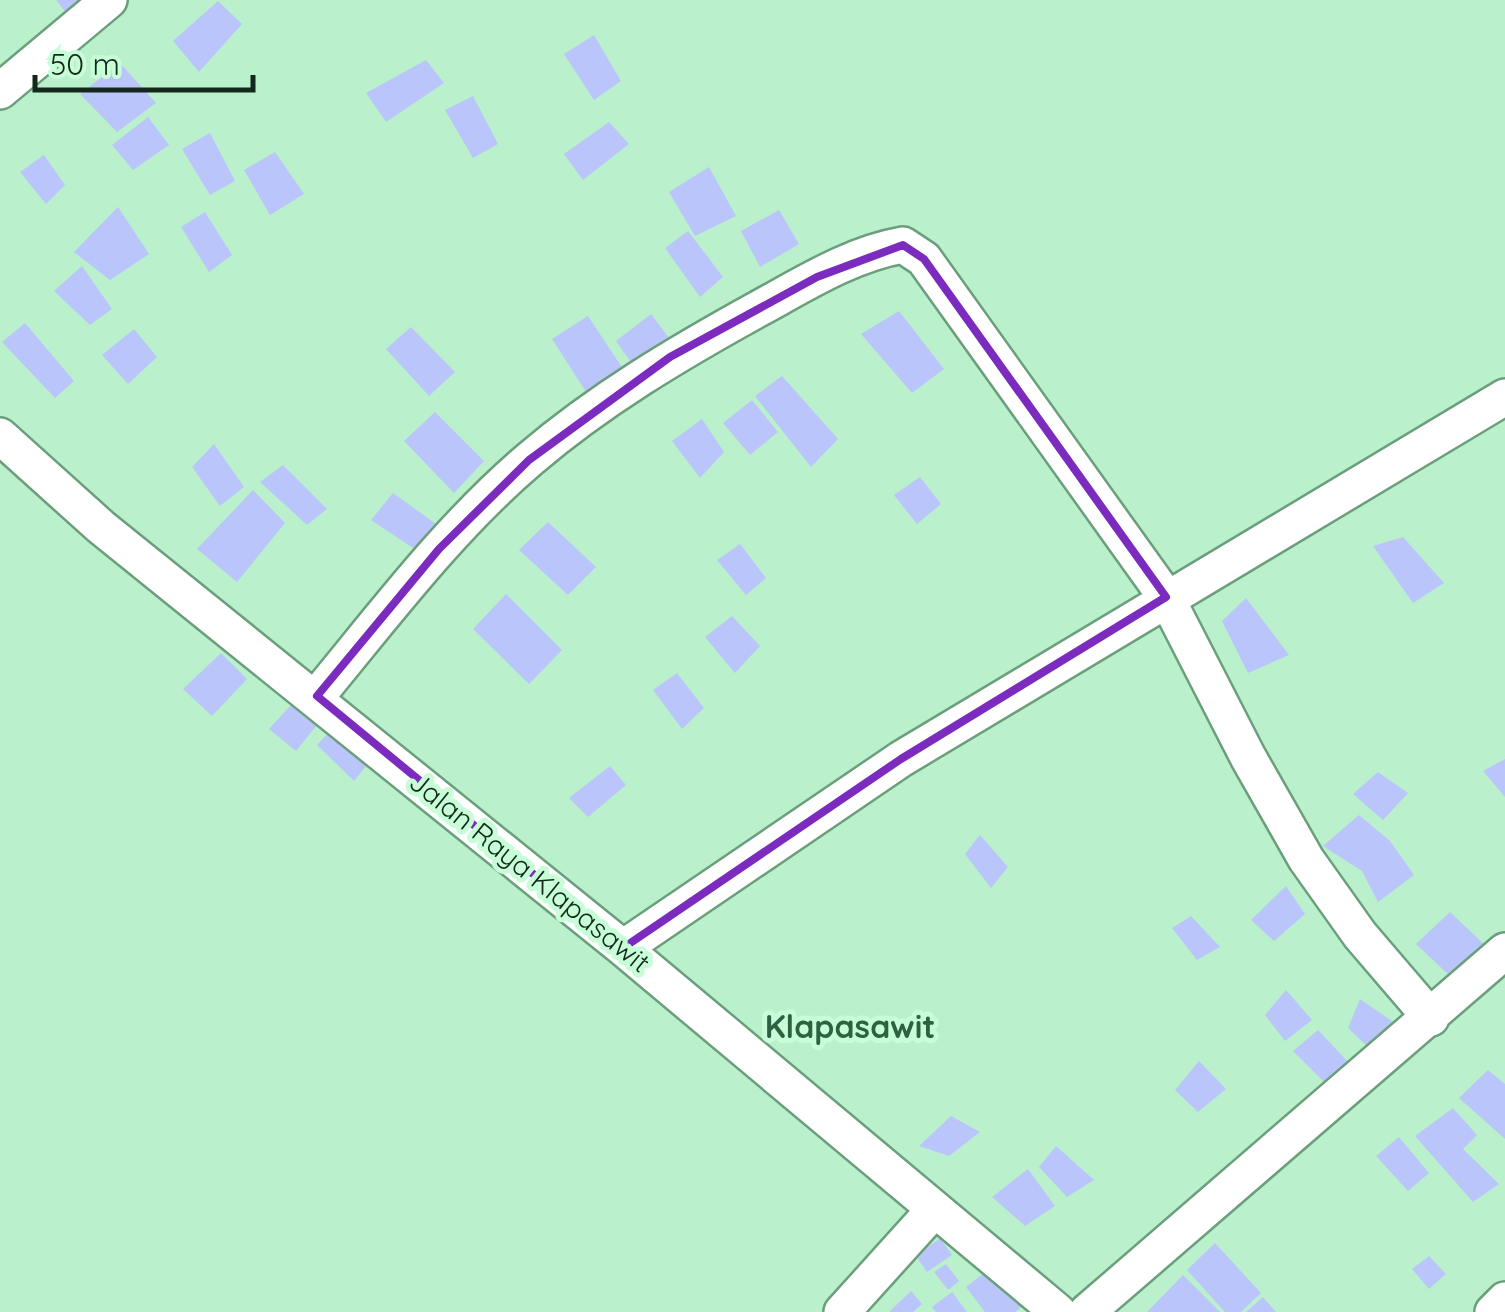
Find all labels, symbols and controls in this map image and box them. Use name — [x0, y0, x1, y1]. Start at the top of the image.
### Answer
scale bar — [35, 30, 252, 92]
text: 50 m — [50, 45, 120, 83]
street label: Jalan Raya Klapasawit — [403, 764, 658, 979]
district label: Klapasawit — [765, 1006, 935, 1046]

